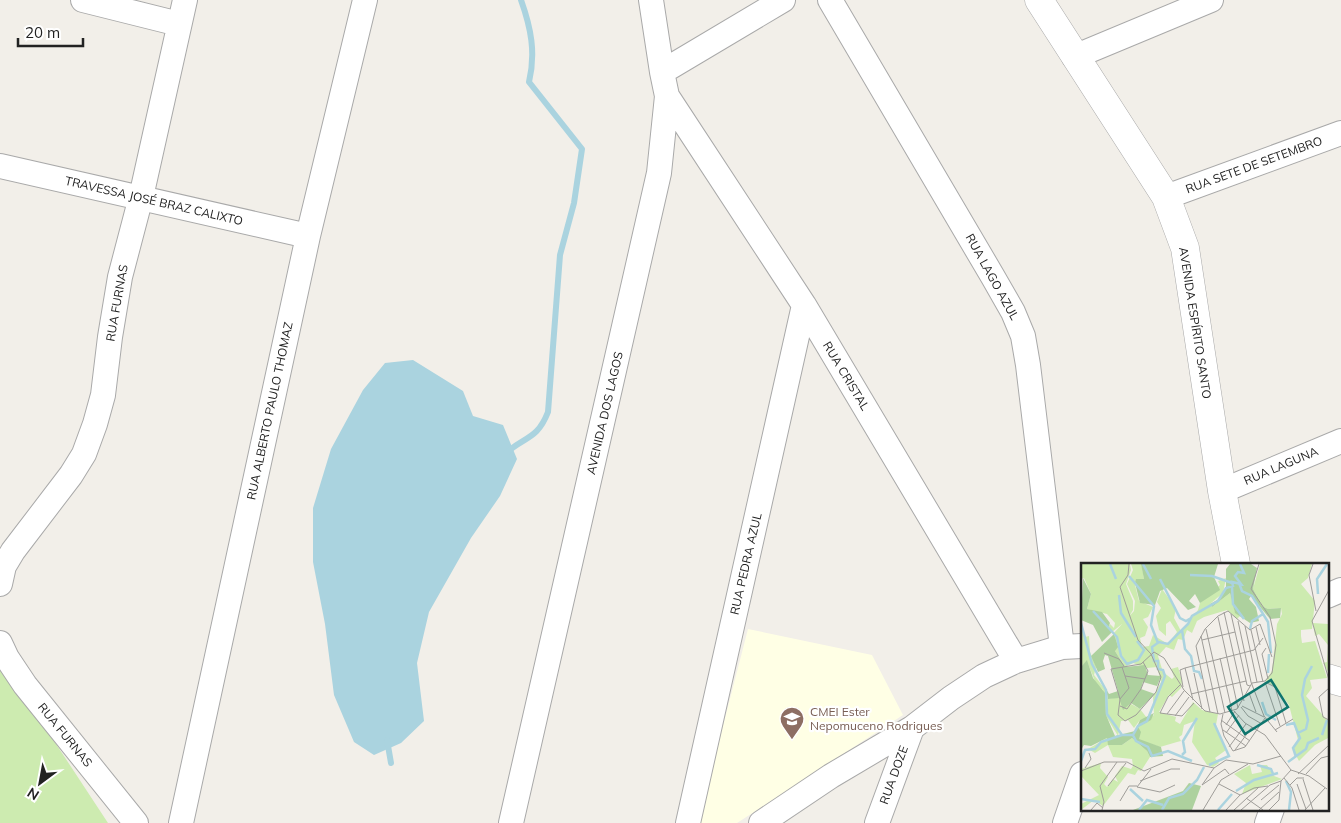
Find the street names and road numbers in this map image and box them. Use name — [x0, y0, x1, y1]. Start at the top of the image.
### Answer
street label: RUA SETE DE SETEMBRO — [1183, 133, 1324, 196]
street label: TRAVESSA JOSÉ BRAZ CALIXTO — [64, 173, 245, 228]
street label: RUA LAGO AZUL — [963, 231, 1023, 323]
street label: AVENIDA ESPÍRITO SANTO — [1176, 246, 1215, 400]
street label: RUA FURNAS — [102, 263, 131, 343]
street label: RUA ALBERTO PAULO THOMAZ — [243, 321, 296, 501]
street label: RUA CRISTAL — [820, 339, 873, 413]
street label: AVENIDA DOS LAGOS — [583, 350, 626, 476]
street label: RUA LAGUNA — [1241, 443, 1320, 488]
street label: RUA PEDRA AZUL — [727, 511, 765, 616]
street label: RUA FURNAS — [35, 700, 96, 770]
street label: RUA DOZE — [876, 744, 911, 806]

